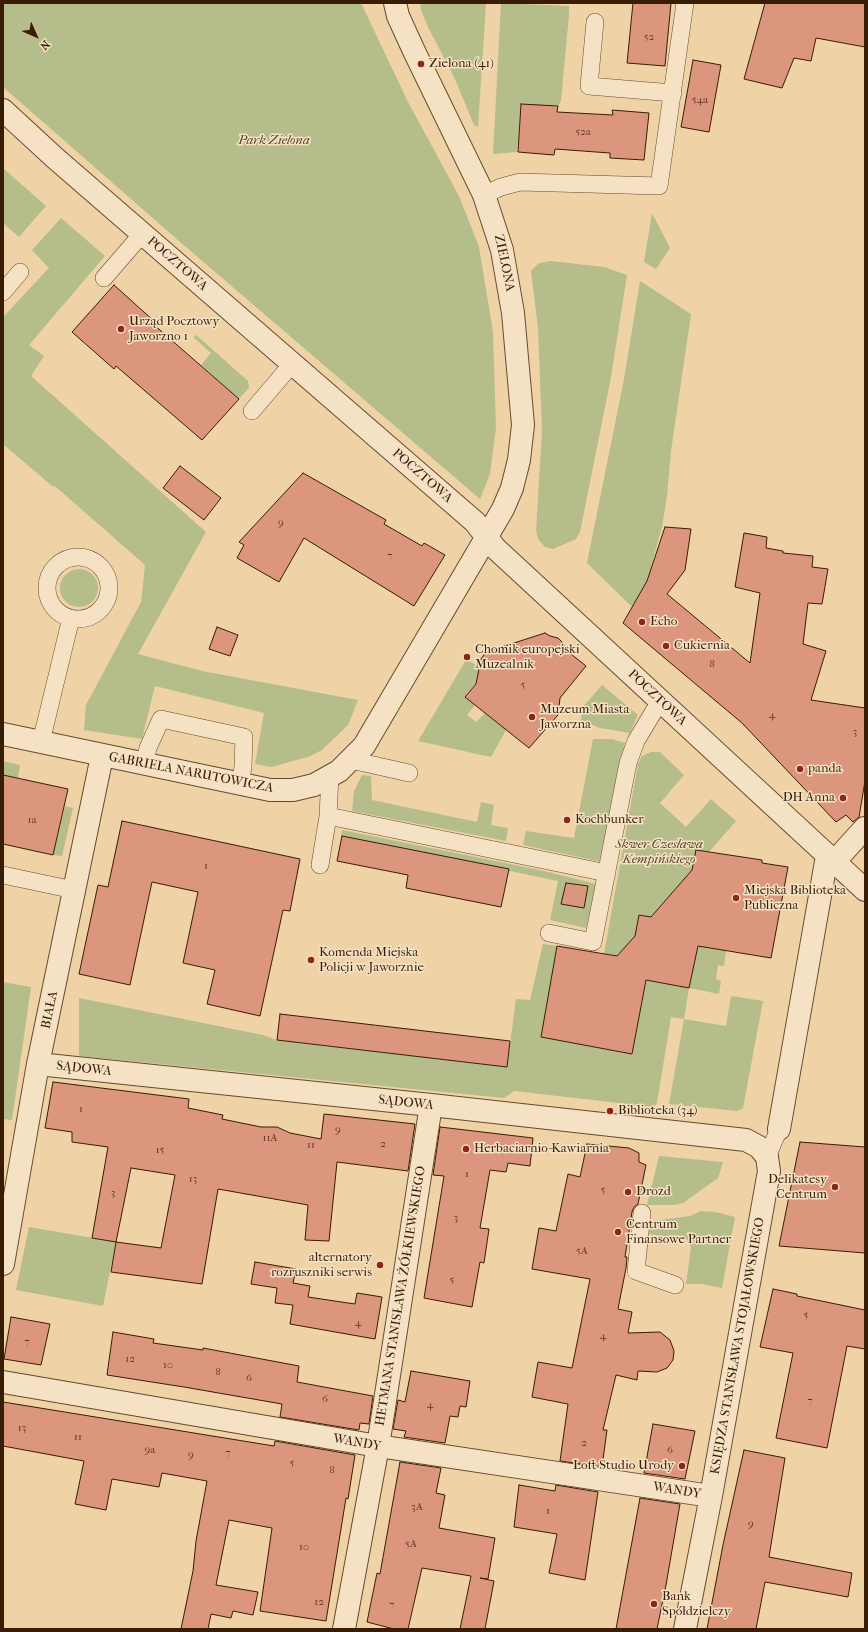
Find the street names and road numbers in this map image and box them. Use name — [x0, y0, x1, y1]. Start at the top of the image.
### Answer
street label: ZIELONA — [490, 233, 518, 293]
street label: POCZTOWA — [144, 234, 210, 294]
street label: POCZTOWA — [389, 446, 455, 506]
street label: POCZTOWA — [624, 667, 690, 729]
street label: GABRIELA NARUTOWICZA — [107, 749, 275, 797]
street label: BIAŁA — [38, 990, 62, 1030]
street label: SĄDOWA — [56, 1058, 112, 1080]
street label: SĄDOWA — [378, 1092, 434, 1114]
street label: HETMANA STANISŁAWA ŻÓŁKIEWSKIEGO — [373, 1165, 429, 1427]
street label: KSIĘDZA STANISŁAWA STOJAŁOWSKIEGO — [708, 1216, 768, 1476]
street label: WANDY — [332, 1431, 382, 1455]
street label: WANDY — [652, 1479, 702, 1503]

